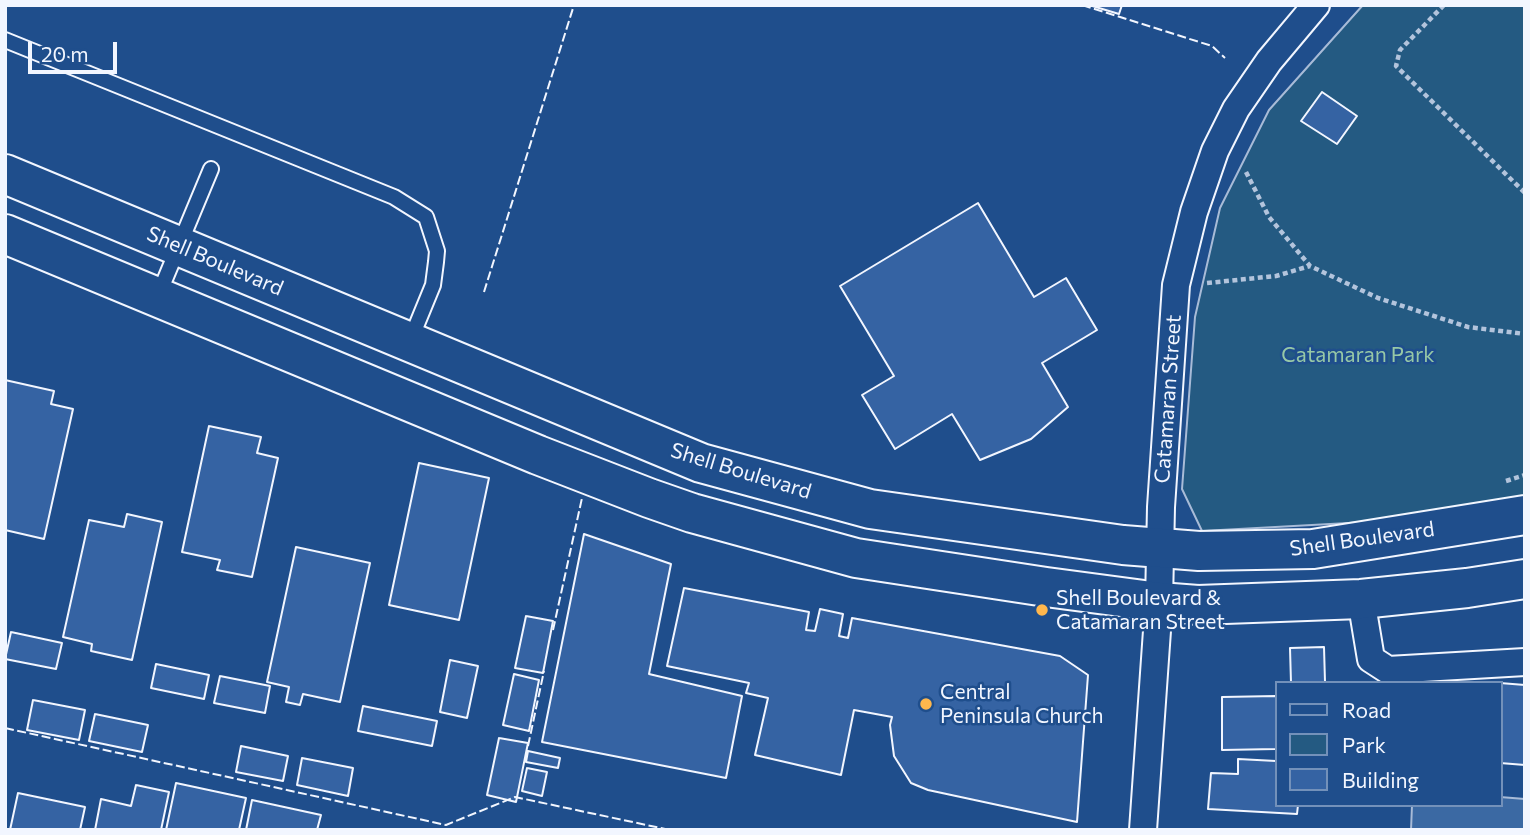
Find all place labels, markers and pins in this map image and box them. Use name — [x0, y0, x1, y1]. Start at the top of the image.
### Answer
place label: Shell Boulevard & Catamaran Street — [1056, 585, 1225, 635]
marker: Shell Boulevard & Catamaran Street — [1034, 602, 1050, 618]
place label: Central Peninsula Church — [940, 679, 1104, 729]
marker: Central Peninsula Church — [918, 696, 934, 712]

